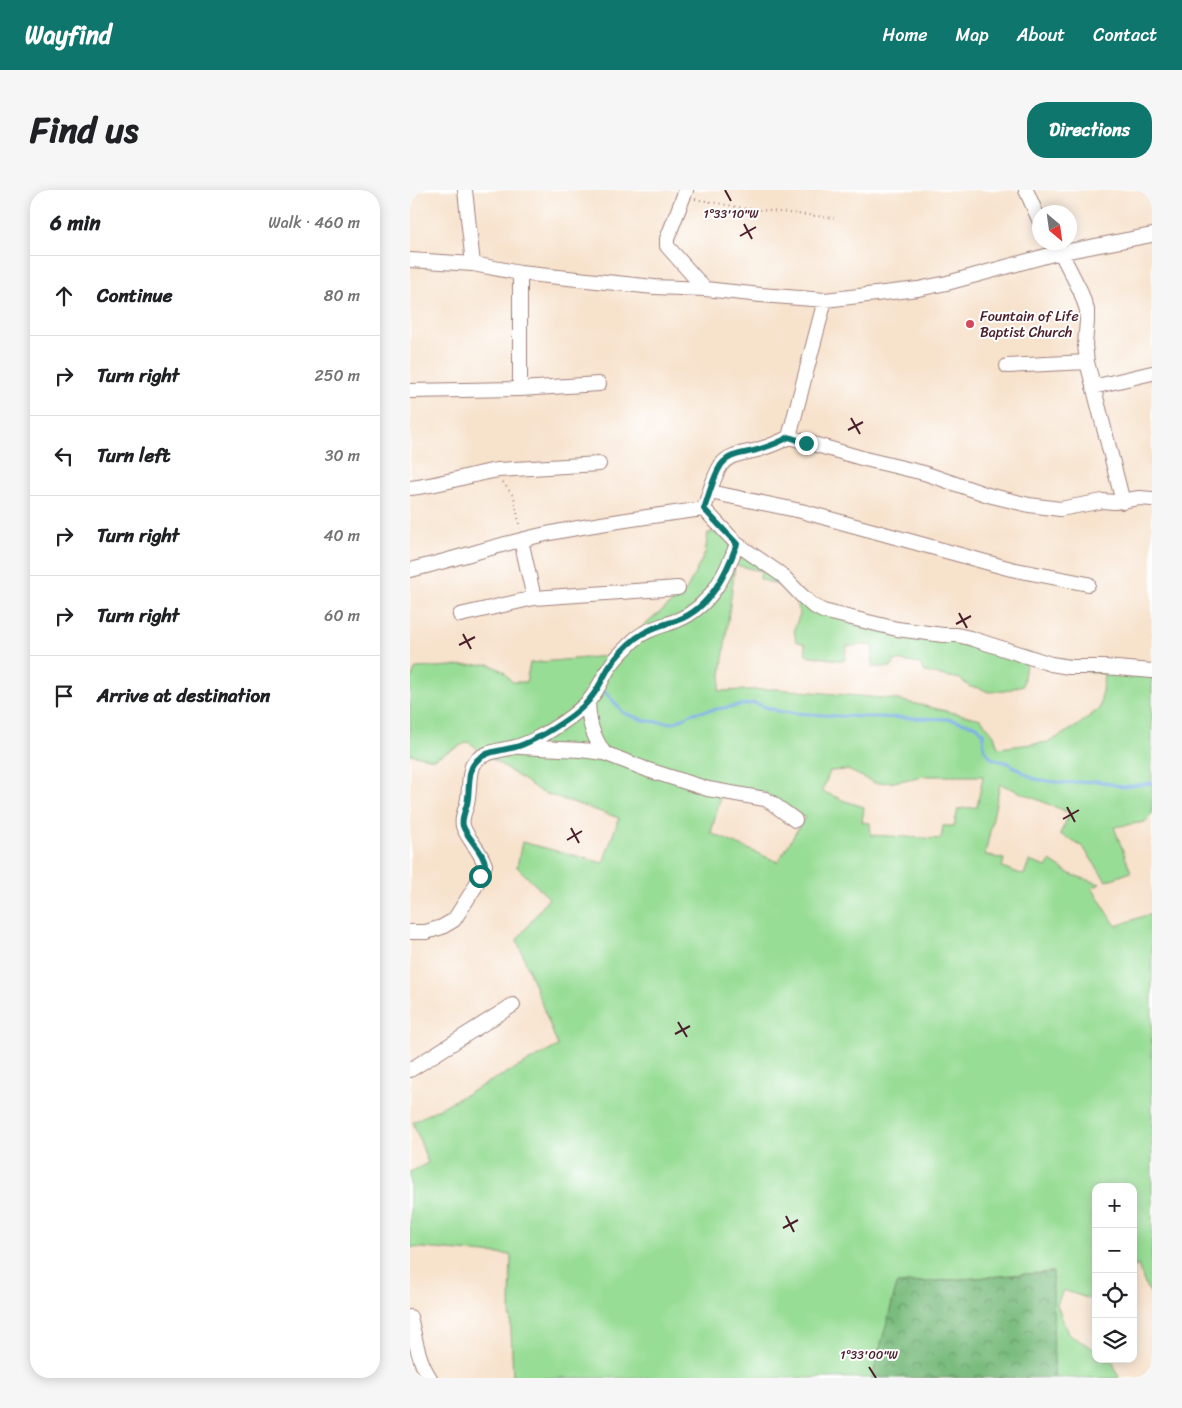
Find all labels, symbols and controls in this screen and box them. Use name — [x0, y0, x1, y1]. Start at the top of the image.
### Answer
text: Wayfind — [25, 14, 111, 56]
text: Home — [883, 19, 928, 51]
text: Map — [956, 19, 989, 51]
text: About — [1017, 19, 1065, 51]
text: Contact — [1093, 19, 1157, 51]
text: Find us — [30, 99, 138, 161]
button: Directions — [1027, 102, 1152, 158]
text: 1°33'10"W — [704, 203, 759, 225]
text: 6 min — [50, 204, 101, 242]
north arrow — [1032, 205, 1077, 250]
text: Walk · 460 m — [268, 208, 360, 237]
text: Continue — [97, 279, 173, 312]
text: 80 m — [324, 281, 360, 310]
icon: ahead — [50, 282, 78, 310]
place label: Fountain of Life Baptist Church — [980, 304, 1079, 345]
marker: Fountain of Life Baptist Church — [964, 318, 976, 330]
text: Turn right — [97, 359, 179, 392]
text: 250 m — [314, 361, 360, 390]
icon: right — [50, 362, 78, 390]
route end — [795, 432, 818, 455]
text: Turn left — [97, 439, 170, 472]
text: 30 m — [325, 441, 360, 470]
icon: left — [50, 442, 78, 470]
text: Turn right — [97, 519, 179, 552]
text: 40 m — [323, 521, 360, 550]
icon: right — [50, 522, 78, 550]
text: Turn right — [97, 599, 179, 632]
text: 60 m — [324, 601, 360, 630]
icon: right — [50, 602, 78, 630]
text: Arrive at destination — [97, 679, 270, 712]
icon: arrive — [50, 682, 78, 710]
route start — [469, 865, 492, 888]
map controls — [1092, 1183, 1137, 1363]
button: + — [1092, 1183, 1137, 1228]
button: − — [1092, 1228, 1137, 1273]
button: locate — [1092, 1273, 1137, 1318]
button: layers — [1092, 1318, 1137, 1363]
text: 1°33'00"W — [840, 1344, 898, 1366]

